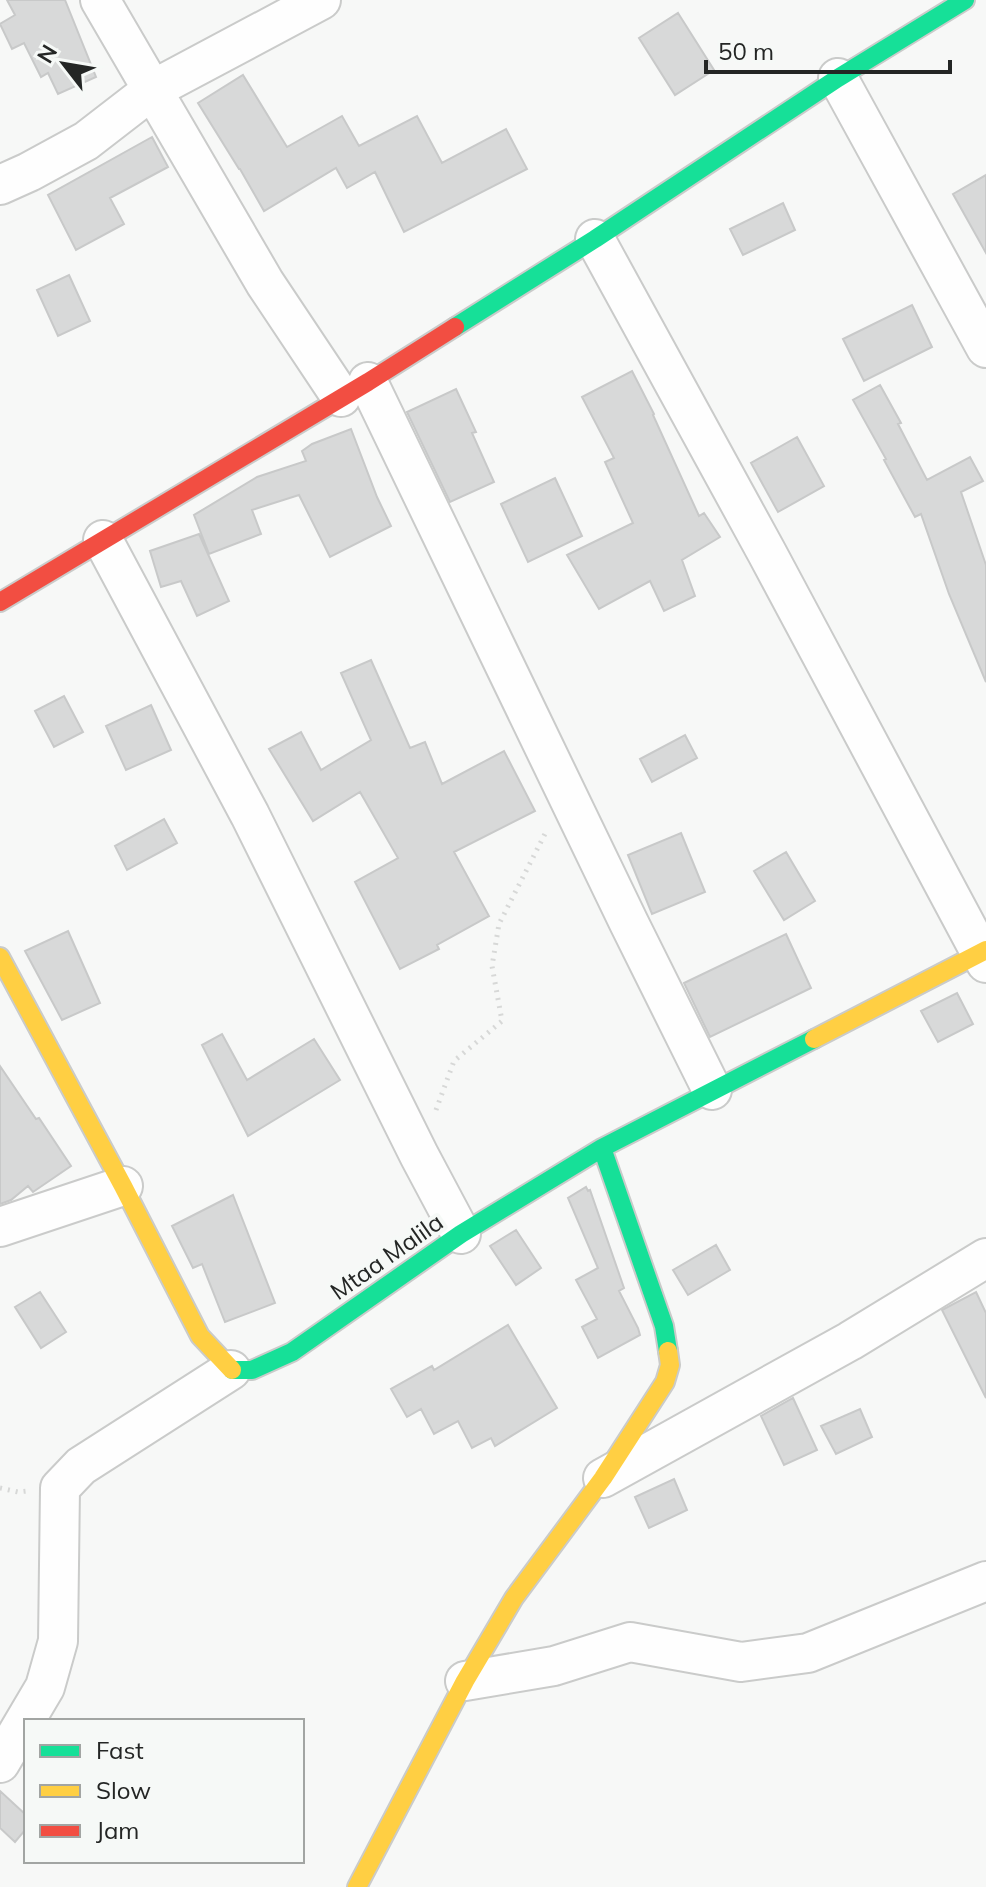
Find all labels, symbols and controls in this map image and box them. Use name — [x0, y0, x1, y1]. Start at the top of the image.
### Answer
north arrow — [24, 24, 104, 104]
scale bar — [706, 24, 950, 74]
text: 50 m — [718, 36, 774, 66]
text: N — [31, 39, 63, 68]
street label: Mtaa Malila — [324, 1206, 449, 1306]
legend — [24, 1719, 304, 1863]
text: Fast — [96, 1735, 144, 1765]
text: Slow — [96, 1775, 151, 1805]
text: Jam — [96, 1815, 139, 1845]

